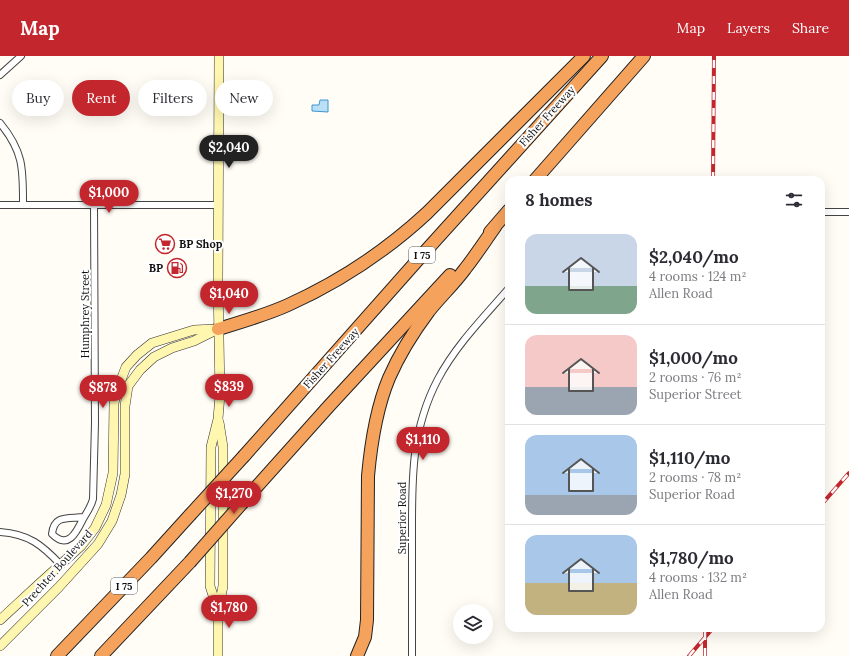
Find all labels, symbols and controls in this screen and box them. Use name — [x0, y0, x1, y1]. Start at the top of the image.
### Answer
text: Map — [20, 16, 60, 40]
text: Map — [677, 19, 705, 37]
text: Layers — [727, 19, 770, 37]
text: Share — [792, 19, 829, 37]
chip: Buy — [12, 80, 64, 116]
chip: Rent — [72, 80, 130, 116]
chip: Filters — [138, 80, 207, 116]
chip: New — [215, 80, 273, 116]
street label: Fisher Freeway — [516, 83, 578, 149]
pin: $2,040 — [196, 135, 262, 169]
text: $2,040 — [208, 139, 250, 156]
pin: $1,000 — [76, 180, 142, 214]
text: $1,000 — [89, 184, 129, 201]
text: 8 homes — [525, 189, 592, 211]
icon: filters — [783, 189, 805, 211]
supermarket icon: BP Shop — [154, 233, 176, 255]
place label: BP Shop — [179, 237, 223, 251]
text: $2,040/mo — [649, 246, 739, 268]
road number: I 75 — [409, 247, 435, 263]
icon: home — [557, 250, 605, 298]
fuel station icon: BP — [166, 257, 188, 279]
place label: BP — [149, 261, 163, 275]
text: 4 rooms · 124 m² — [649, 268, 746, 285]
street label: Humphrey Street — [78, 269, 92, 358]
pin: $1,040 — [196, 281, 262, 315]
text: $1,040 — [209, 285, 249, 302]
text: Allen Road — [649, 285, 713, 302]
street label: Fisher Freeway — [300, 325, 362, 391]
text: $1,000/mo — [649, 347, 738, 369]
icon: home — [557, 351, 605, 399]
text: 2 rooms · 76 m² — [649, 369, 741, 386]
pin: $839 — [205, 374, 253, 408]
pin: $878 — [79, 375, 127, 409]
text: $839 — [214, 378, 244, 395]
text: $878 — [89, 379, 117, 396]
text: Superior Street — [649, 386, 742, 403]
pin: $1,110 — [390, 427, 456, 461]
text: $1,110 — [406, 431, 441, 448]
text: $1,110/mo — [649, 447, 730, 469]
icon: home — [557, 451, 605, 499]
text: 2 rooms · 78 m² — [649, 469, 741, 486]
pin: $1,270 — [201, 481, 267, 515]
street label: Superior Road — [395, 481, 409, 554]
text: $1,270 — [215, 485, 253, 502]
text: Superior Road — [649, 486, 735, 503]
street label: Prechter Boulevard — [19, 526, 95, 609]
text: $1,780/mo — [649, 547, 734, 569]
icon: home — [557, 551, 605, 599]
text: 4 rooms · 132 m² — [649, 569, 747, 586]
road number: I 75 — [111, 578, 137, 594]
text: Allen Road — [649, 586, 713, 603]
pin: $1,780 — [196, 595, 262, 629]
text: $1,780 — [210, 599, 248, 616]
map controls — [453, 604, 493, 644]
button: layers — [453, 604, 493, 644]

